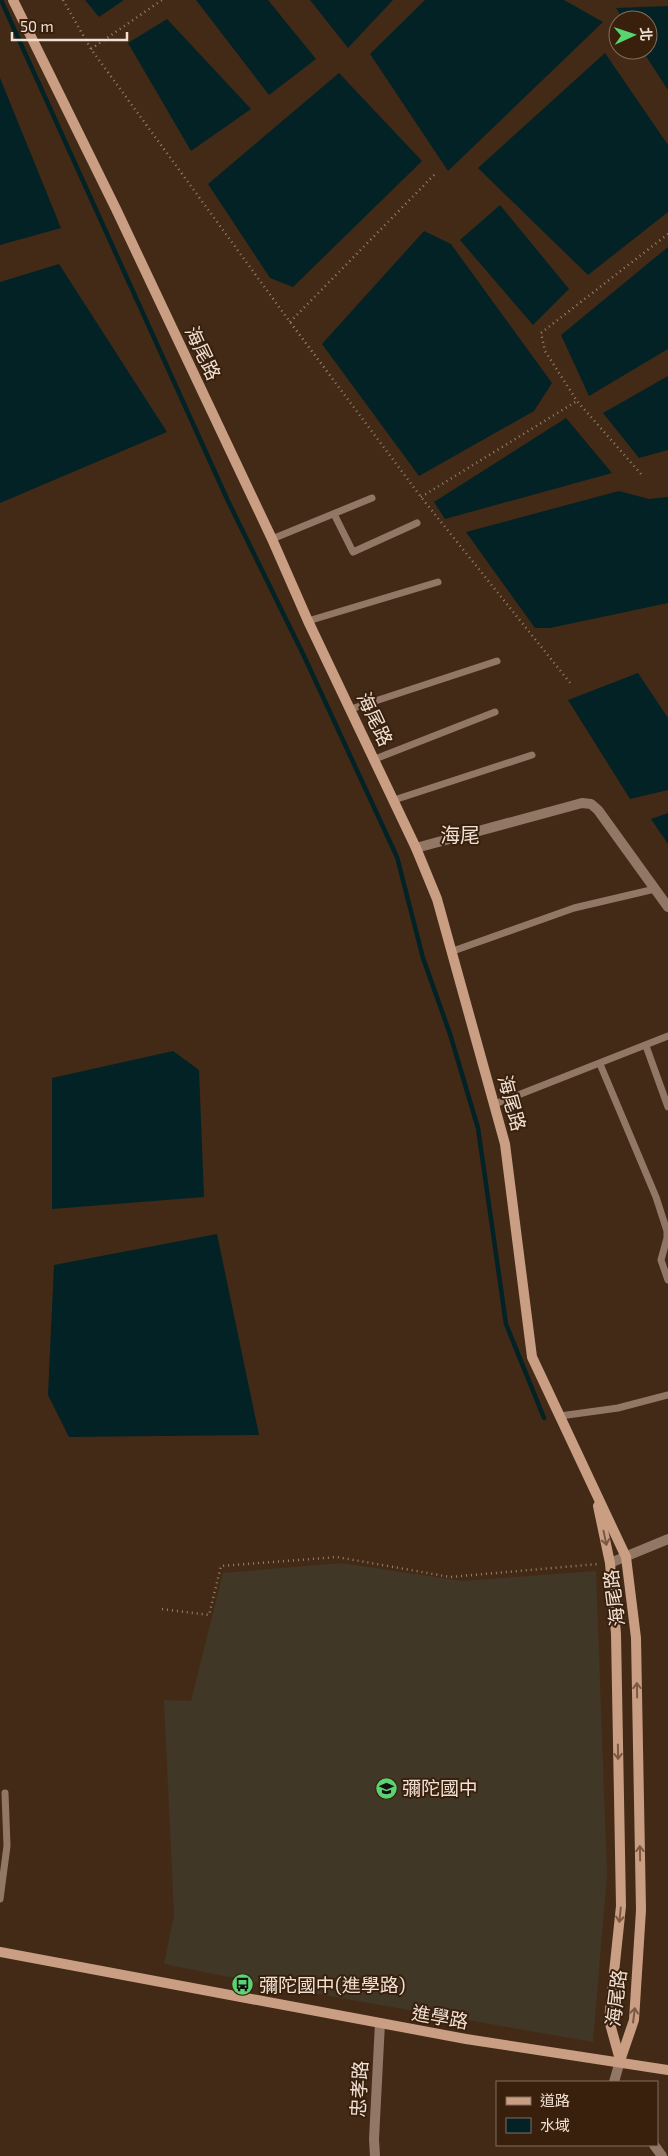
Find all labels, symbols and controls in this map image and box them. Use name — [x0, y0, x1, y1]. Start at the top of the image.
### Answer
scale bar — [12, 10, 128, 42]
north arrow — [608, 10, 658, 60]
text: 50 m — [20, 17, 54, 35]
text: 北 — [638, 27, 655, 42]
street label: 海尾路 — [181, 322, 226, 383]
street label: 海尾路 — [353, 688, 398, 749]
district label: 海尾 — [440, 822, 480, 846]
street label: 海尾路 — [494, 1072, 531, 1133]
one-way arrow — [600, 1530, 610, 1546]
street label: 海尾路 — [599, 1568, 628, 1628]
one-way arrow — [632, 1682, 642, 1698]
one-way arrow — [613, 1744, 623, 1760]
school or university icon: 彌陀國中 — [374, 1776, 398, 1800]
place label: 彌陀國中 — [402, 1776, 478, 1799]
one-way arrow — [635, 1845, 645, 1861]
one-way arrow — [615, 1906, 625, 1922]
street label: 海尾路 — [601, 1968, 630, 2028]
bus stop icon: 彌陀國中(進學路) — [231, 1973, 255, 1997]
place label: 彌陀國中(進學路) — [259, 1973, 406, 1996]
street label: 進學路 — [410, 2000, 470, 2033]
one-way arrow — [629, 2007, 639, 2023]
street label: 忠孝路 — [346, 2060, 371, 2118]
legend — [496, 2081, 658, 2146]
text: 道路 — [540, 2091, 570, 2109]
text: 水域 — [540, 2116, 570, 2134]

